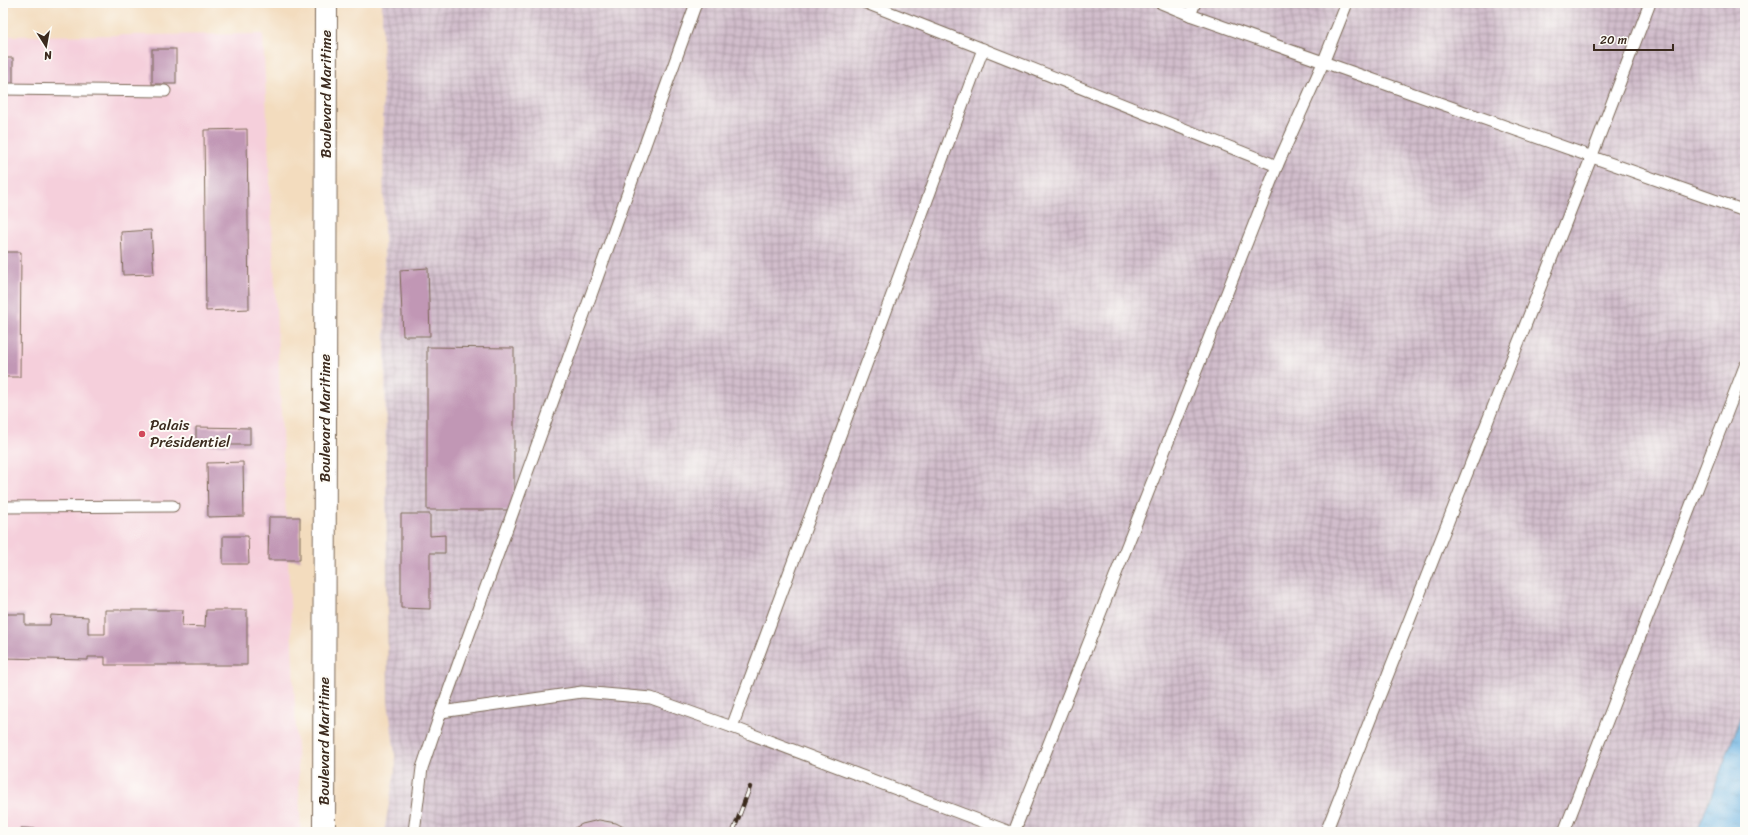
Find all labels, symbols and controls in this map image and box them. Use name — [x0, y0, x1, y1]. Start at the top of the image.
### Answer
north arrow — [26, 26, 66, 66]
scale bar — [1594, 26, 1673, 52]
street label: Boulevard Maritime — [313, 29, 339, 158]
text: 20 m — [1600, 29, 1627, 51]
text: N — [42, 45, 54, 65]
street label: Boulevard Maritime — [312, 353, 338, 482]
place label: Palais Présidentiel — [150, 412, 231, 455]
marker: Palais Présidentiel — [137, 429, 147, 439]
street label: Boulevard Maritime — [311, 676, 337, 805]

